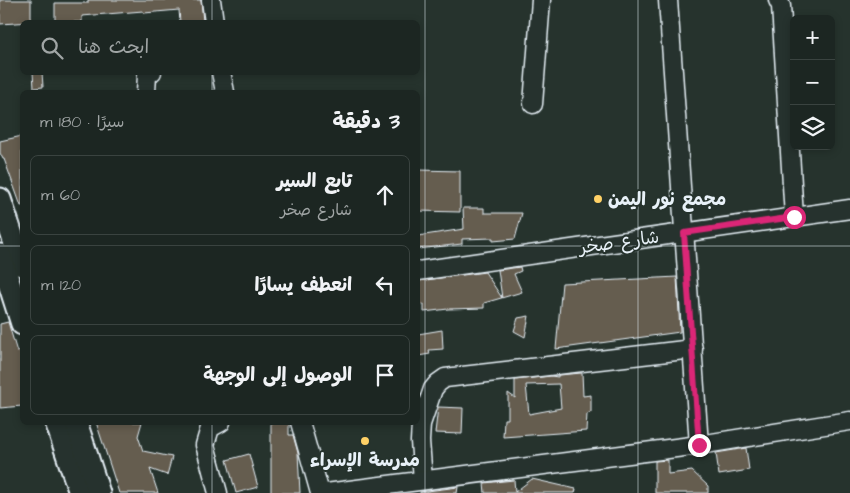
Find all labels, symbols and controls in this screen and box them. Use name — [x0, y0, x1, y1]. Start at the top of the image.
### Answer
map controls — [790, 15, 835, 150]
button: + — [790, 15, 835, 60]
search box — [20, 20, 420, 75]
icon: search — [38, 34, 66, 62]
text: ابحث هنا — [78, 34, 149, 61]
button: − — [790, 60, 835, 105]
button: layers — [790, 105, 835, 150]
text: 3 دقيقة — [332, 107, 400, 136]
text: سيرًا · 180 m — [40, 111, 124, 133]
text: تابع السير — [277, 168, 352, 195]
icon: ahead — [371, 181, 399, 209]
text: 60 m — [41, 184, 80, 206]
place label: مجمع نور اليمن — [608, 187, 726, 212]
marker: مجمع نور اليمن — [592, 193, 604, 205]
text: شارع صخر — [280, 199, 352, 221]
route start — [783, 206, 806, 229]
street label: شارع صخر — [575, 224, 661, 261]
icon: left — [371, 271, 399, 299]
text: انعطف يسارًا — [255, 272, 352, 299]
text: 120 m — [41, 274, 81, 296]
icon: arrive — [371, 361, 399, 389]
text: الوصول إلى الوجهة — [203, 362, 352, 389]
route end — [688, 434, 711, 457]
marker: مدرسة الإسراء — [359, 435, 371, 447]
place label: مدرسة الإسراء — [310, 448, 420, 473]

